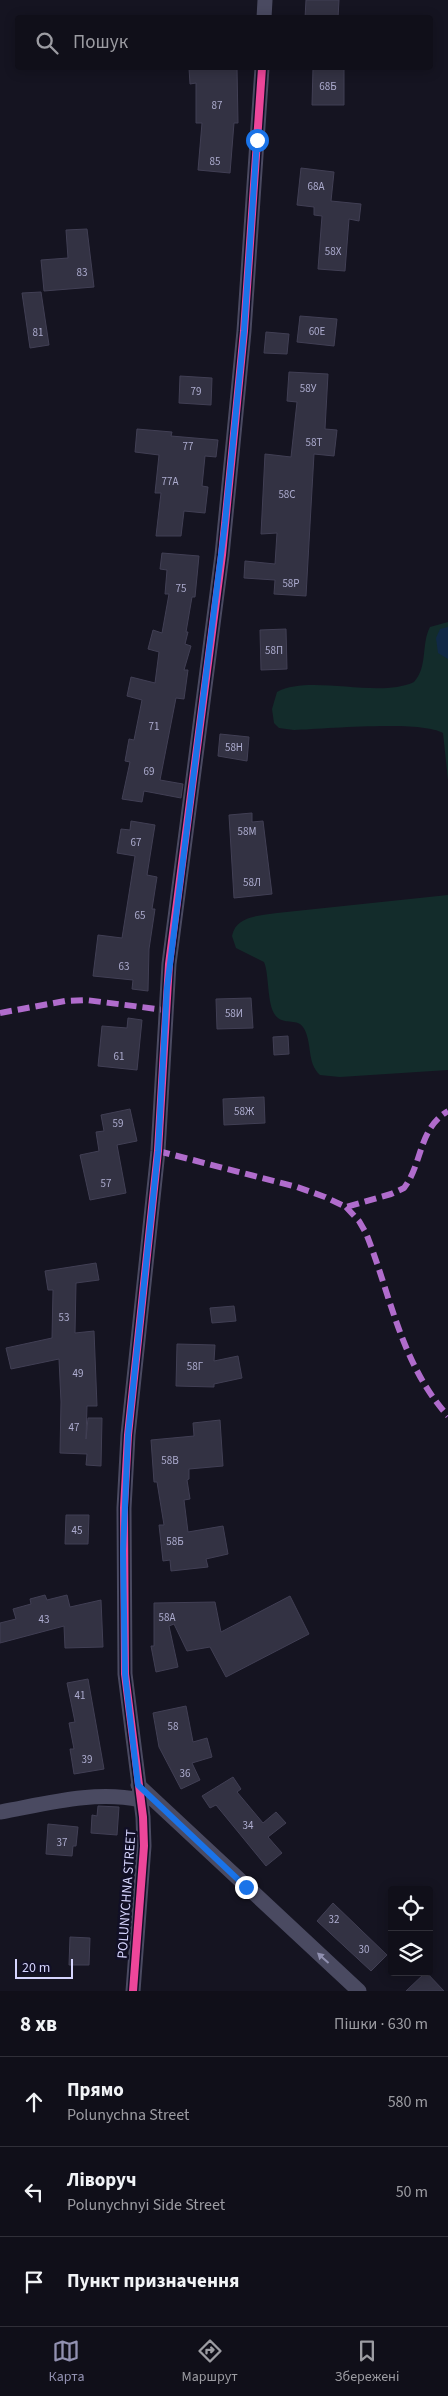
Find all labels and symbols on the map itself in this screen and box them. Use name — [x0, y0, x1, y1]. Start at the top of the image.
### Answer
house number: 68Б — [319, 79, 337, 94]
house number: 87 — [212, 98, 222, 113]
route start — [246, 129, 269, 152]
house number: 85 — [210, 154, 220, 169]
house number: 68А — [308, 179, 324, 194]
house number: 58Х — [325, 244, 342, 259]
house number: 83 — [77, 265, 87, 280]
house number: 60Е — [309, 324, 326, 339]
house number: 81 — [33, 325, 43, 340]
house number: 58У — [300, 381, 317, 396]
house number: 79 — [191, 384, 201, 399]
house number: 58Т — [306, 435, 323, 450]
house number: 77 — [183, 439, 193, 454]
house number: 77А — [162, 474, 178, 489]
house number: 58С — [278, 487, 296, 502]
house number: 58Р — [282, 576, 300, 591]
house number: 75 — [176, 581, 186, 596]
house number: 58П — [265, 643, 283, 658]
house number: 71 — [149, 719, 159, 734]
house number: 58Н — [225, 740, 243, 755]
house number: 69 — [144, 764, 154, 779]
house number: 58М — [238, 824, 256, 839]
house number: 67 — [131, 835, 141, 850]
house number: 58Л — [243, 875, 261, 890]
house number: 65 — [135, 908, 145, 923]
house number: 63 — [119, 959, 129, 974]
house number: 58И — [225, 1006, 243, 1021]
house number: 61 — [114, 1049, 124, 1064]
house number: 58Ж — [234, 1104, 255, 1119]
house number: 59 — [113, 1116, 123, 1131]
house number: 57 — [101, 1176, 111, 1191]
house number: 53 — [59, 1310, 69, 1325]
house number: 58Г — [187, 1359, 204, 1374]
house number: 49 — [73, 1366, 83, 1381]
house number: 47 — [69, 1420, 79, 1435]
house number: 58В — [161, 1453, 179, 1468]
house number: 45 — [72, 1523, 82, 1538]
house number: 58Б — [166, 1534, 184, 1549]
house number: 58А — [159, 1610, 175, 1625]
house number: 43 — [39, 1612, 49, 1627]
house number: 41 — [75, 1688, 85, 1703]
house number: 58 — [168, 1719, 179, 1734]
house number: 39 — [82, 1752, 92, 1767]
house number: 36 — [180, 1766, 191, 1781]
house number: 34 — [243, 1818, 254, 1833]
street label: POLUNYCHNA STREET — [112, 1828, 142, 1959]
house number: 37 — [57, 1835, 67, 1850]
route end — [235, 1876, 258, 1899]
house number: 32 — [329, 1912, 339, 1927]
house number: 30 — [359, 1942, 369, 1957]
one-way arrow — [317, 1952, 329, 1964]
scale bar — [15, 1956, 72, 1979]

